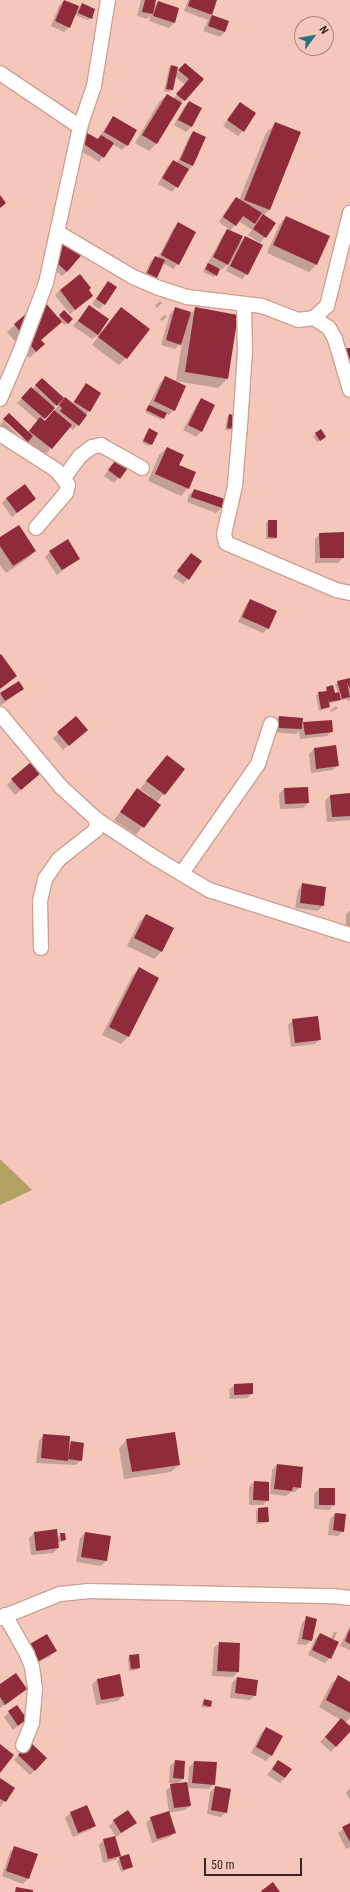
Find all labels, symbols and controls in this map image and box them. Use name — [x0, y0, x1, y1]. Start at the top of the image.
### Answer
north arrow — [294, 16, 334, 56]
text: N — [316, 24, 331, 36]
scale bar — [206, 1850, 304, 1876]
text: 50 m — [211, 1858, 235, 1872]

